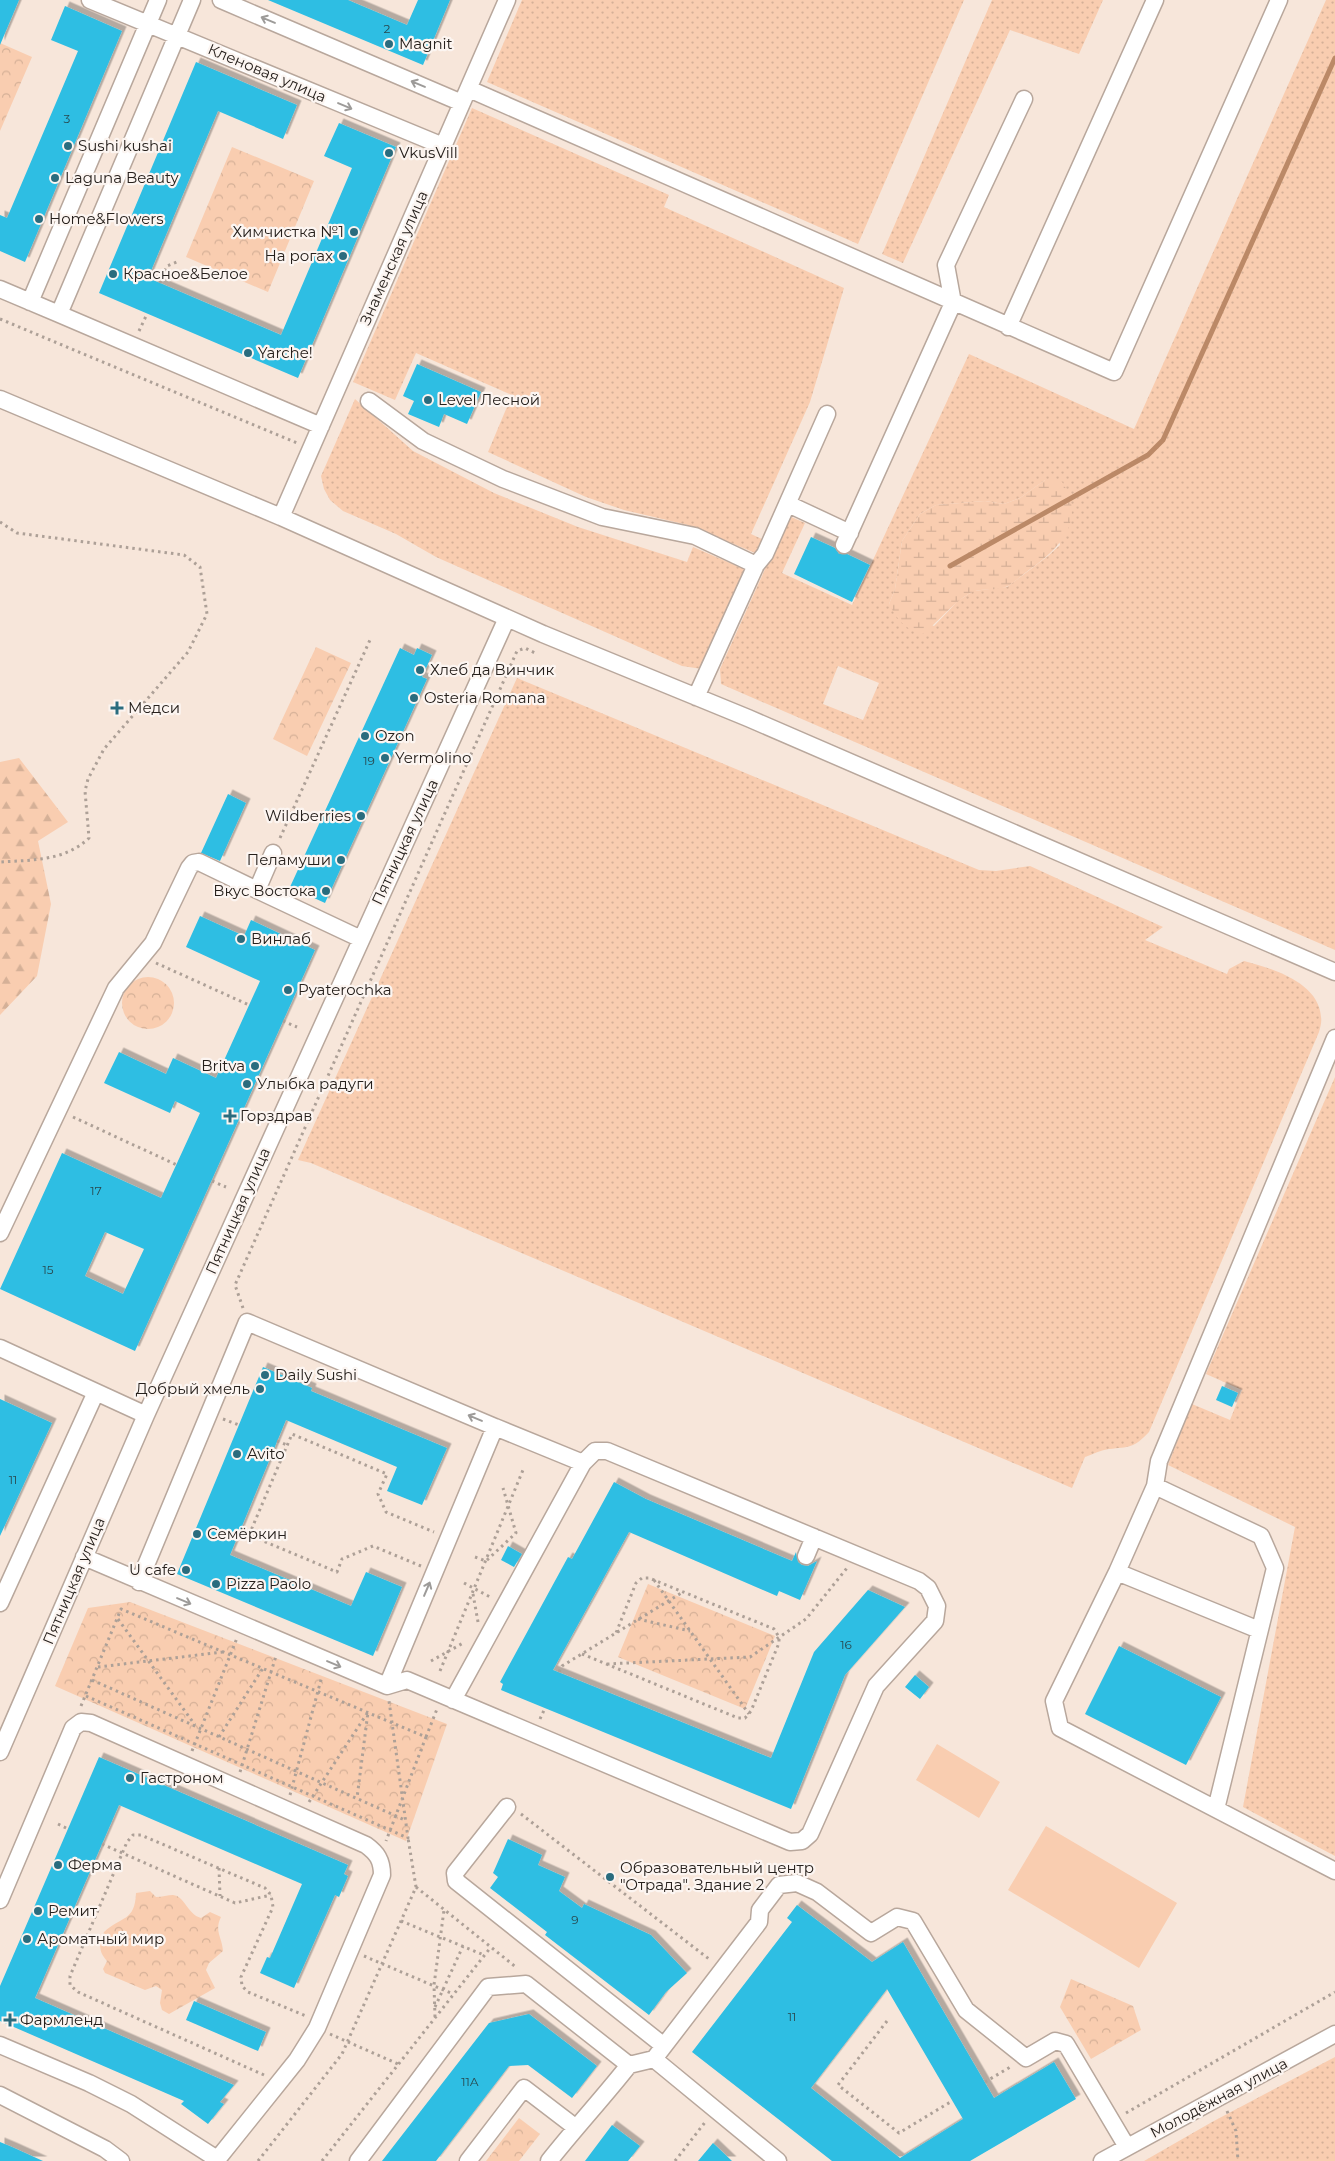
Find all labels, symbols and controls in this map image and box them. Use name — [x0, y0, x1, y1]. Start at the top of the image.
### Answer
one-way arrow — [261, 15, 276, 25]
house number: 2 — [384, 21, 391, 36]
place label: Magnit — [399, 34, 453, 53]
marker: Magnit — [383, 38, 395, 50]
street label: Кленовая улица — [205, 39, 329, 106]
one-way arrow — [411, 78, 426, 88]
one-way arrow — [337, 101, 352, 111]
house number: 3 — [64, 111, 71, 126]
place label: Sushi kushai — [78, 136, 172, 155]
marker: Sushi kushai — [62, 140, 74, 152]
place label: VkusVill — [399, 143, 458, 162]
marker: VkusVill — [383, 147, 395, 159]
place label: Laguna Beauty — [65, 168, 180, 187]
marker: Laguna Beauty — [49, 172, 61, 184]
street label: Знаменская улица — [355, 188, 432, 328]
place label: Home&Flowers — [49, 209, 164, 228]
marker: Home&Flowers — [33, 213, 45, 225]
place label: Химчистка №1 — [232, 222, 344, 241]
marker: Химчистка №1 — [348, 226, 360, 238]
place label: На рогах — [264, 246, 333, 265]
marker: На рогах — [337, 250, 349, 262]
place label: Красное&Белое — [123, 264, 248, 283]
marker: Красное&Белое — [107, 268, 119, 280]
place label: Yarche! — [258, 343, 313, 362]
marker: Yarche! — [242, 347, 254, 359]
place label: Level Лесной — [438, 390, 540, 409]
marker: Level Лесной — [422, 394, 434, 406]
place label: Хлеб да Винчик — [430, 660, 555, 679]
marker: Хлеб да Винчик — [414, 664, 426, 676]
place label: Osteria Romana — [424, 688, 546, 707]
marker: Osteria Romana — [408, 692, 420, 704]
place label: Медси — [128, 698, 180, 717]
marker: Медси — [110, 701, 124, 715]
place label: Ozon — [375, 726, 415, 745]
marker: Ozon — [359, 730, 371, 742]
place label: Yermolino — [395, 748, 472, 767]
marker: Yermolino — [379, 752, 391, 764]
house number: 19 — [363, 753, 375, 768]
street label: Пятницкая улица — [367, 776, 442, 908]
place label: Wildberries — [265, 806, 351, 825]
marker: Wildberries — [355, 810, 367, 822]
place label: Пеламуши — [247, 850, 331, 869]
marker: Пеламуши — [335, 854, 347, 866]
place label: Вкус Востока — [213, 881, 316, 900]
marker: Вкус Востока — [320, 885, 332, 897]
place label: Винлаб — [251, 929, 311, 948]
marker: Винлаб — [235, 933, 247, 945]
place label: Pyaterochka — [298, 980, 392, 999]
marker: Pyaterochka — [282, 984, 294, 996]
place label: Britva — [201, 1056, 245, 1075]
marker: Britva — [249, 1060, 261, 1072]
place label: Улыбка радуги — [257, 1074, 374, 1093]
marker: Улыбка радуги — [241, 1078, 253, 1090]
place label: Горздрав — [240, 1106, 313, 1125]
marker: Горздрав — [224, 1110, 236, 1122]
street label: Пятницкая улица — [201, 1145, 274, 1277]
house number: 17 — [90, 1183, 102, 1198]
house number: 15 — [42, 1262, 54, 1277]
place label: Daily Sushi — [275, 1365, 357, 1384]
marker: Daily Sushi — [259, 1369, 271, 1381]
place label: Добрый хмель — [136, 1379, 250, 1398]
marker: Добрый хмель — [254, 1383, 266, 1395]
one-way arrow — [468, 1413, 483, 1423]
place label: Avito — [247, 1444, 285, 1463]
marker: Avito — [231, 1448, 243, 1460]
house number: 11 — [9, 1472, 17, 1487]
street label: Пятницкая улица — [38, 1514, 109, 1647]
place label: Семёркин — [207, 1524, 287, 1543]
marker: Семёркин — [191, 1528, 203, 1540]
place label: U cafe — [129, 1560, 176, 1579]
marker: U cafe — [180, 1564, 192, 1576]
place label: Pizza Paolo — [226, 1574, 311, 1593]
marker: Pizza Paolo — [210, 1578, 222, 1590]
one-way arrow — [423, 1582, 433, 1597]
one-way arrow — [176, 1597, 191, 1606]
house number: 16 — [840, 1637, 852, 1652]
one-way arrow — [326, 1659, 341, 1669]
place label: Гастроном — [140, 1768, 224, 1787]
marker: Гастроном — [124, 1772, 136, 1784]
place label: Ферма — [68, 1855, 122, 1874]
place label: Образовательный центр "Отрада". Здание 2 — [620, 1858, 814, 1894]
marker: Ферма — [52, 1859, 64, 1871]
marker: Образовательный центр "Отрада". Здание 2 — [604, 1871, 616, 1883]
place label: Ремит — [48, 1901, 98, 1920]
marker: Ремит — [32, 1905, 44, 1917]
house number: 9 — [571, 1912, 579, 1927]
place label: Ароматный мир — [37, 1929, 164, 1948]
marker: Ароматный мир — [21, 1933, 33, 1945]
house number: 11 — [788, 2009, 796, 2024]
place label: Фармленд — [20, 2010, 104, 2029]
marker: Фармленд — [4, 2014, 16, 2026]
street label: Молодёжная улица — [1147, 2053, 1291, 2142]
house number: 11А — [461, 2074, 479, 2089]

